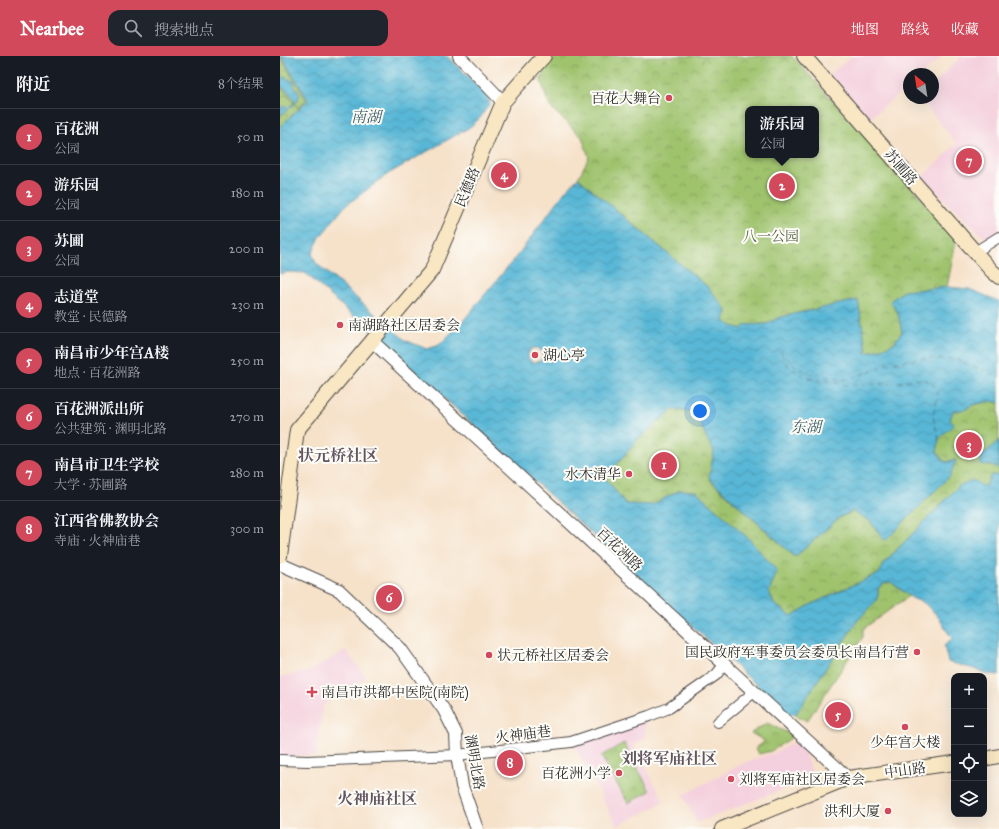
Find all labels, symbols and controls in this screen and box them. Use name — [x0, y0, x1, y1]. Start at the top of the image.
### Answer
search box — [108, 10, 388, 46]
text: Nearbee — [20, 17, 84, 40]
icon: search — [122, 17, 144, 39]
text: 搜索地点 — [154, 21, 214, 39]
text: 地图 — [851, 21, 879, 38]
text: 路线 — [901, 21, 929, 38]
text: 收藏 — [951, 21, 979, 38]
north arrow — [903, 68, 939, 104]
text: 附近 — [16, 74, 50, 95]
text: 8个结果 — [218, 76, 264, 92]
place label: 百花大舞台 — [591, 90, 661, 107]
marker: 百花大舞台 — [664, 93, 674, 103]
popup — [745, 106, 819, 158]
water label: 南湖 — [351, 108, 384, 126]
text: 游乐园 — [759, 115, 805, 133]
text: 百花洲 — [54, 120, 99, 138]
text: 1 — [26, 129, 32, 145]
text: 50 m — [237, 129, 264, 145]
text: 公园 — [759, 136, 786, 152]
text: 公园 — [54, 141, 80, 157]
street label: 苏圃路 — [880, 146, 921, 189]
pin: 7 — [956, 146, 982, 176]
pin: 4 — [491, 160, 517, 190]
street label: 民德路 — [451, 165, 483, 210]
pin: 2 — [769, 171, 795, 201]
text: 游乐园 — [54, 176, 99, 194]
text: 2 — [26, 185, 32, 201]
text: 180 m — [231, 185, 264, 201]
text: 公园 — [54, 197, 80, 213]
park label: 八一公园 — [743, 228, 799, 245]
text: 苏圃 — [54, 232, 84, 250]
text: 3 — [26, 241, 32, 257]
text: 200 m — [229, 241, 264, 257]
text: 公园 — [54, 253, 80, 269]
text: 志道堂 — [54, 288, 99, 306]
text: 4 — [25, 297, 33, 313]
text: 230 m — [231, 297, 264, 313]
text: 教堂 · 民德路 — [54, 309, 127, 325]
place label: 南湖路社区居委会 — [348, 317, 460, 334]
marker: 南湖路社区居委会 — [335, 320, 345, 330]
text: 南昌市少年宫A楼 — [54, 344, 169, 362]
place label: 湖心亭 — [543, 347, 585, 364]
marker: 湖心亭 — [530, 350, 540, 360]
text: 5 — [26, 353, 32, 369]
text: 250 m — [230, 353, 264, 369]
text: 地点 · 百花洲路 — [54, 365, 140, 381]
text: 百花洲派出所 — [54, 400, 144, 418]
your location — [690, 401, 710, 421]
text: 6 — [26, 409, 32, 425]
text: 270 m — [230, 409, 264, 425]
water label: 东湖 — [791, 418, 824, 436]
text: 公共建筑 · 渊明北路 — [54, 421, 166, 437]
pin: 3 — [956, 430, 982, 460]
district label: 状元桥社区 — [298, 446, 378, 465]
pin: 1 — [651, 450, 677, 480]
text: 南昌市卫生学校 — [54, 456, 159, 474]
text: 7 — [26, 465, 32, 481]
text: 280 m — [229, 465, 264, 481]
place label: 水木清华 — [565, 466, 621, 483]
marker: 水木清华 — [624, 469, 634, 479]
text: 大学 · 苏圃路 — [54, 477, 127, 493]
text: 江西省佛教协会 — [54, 512, 159, 530]
text: 8 — [26, 521, 32, 537]
text: 300 m — [230, 521, 264, 537]
street label: 百花洲路 — [593, 524, 646, 575]
text: 寺庙 · 火神庙巷 — [54, 533, 140, 549]
pin: 6 — [376, 583, 402, 613]
place label: 国民政府军事委员会委员长南昌行营 — [685, 644, 909, 661]
place label: 状元桥社区居委会 — [497, 647, 609, 664]
marker: 国民政府军事委员会委员长南昌行营 — [912, 647, 922, 657]
marker: 状元桥社区居委会 — [484, 650, 494, 660]
map controls — [951, 673, 987, 817]
button: + — [951, 673, 987, 709]
place label: 南昌市洪都中医院(南院) — [321, 684, 469, 702]
marker: 南昌市洪都中医院(南院) — [306, 686, 318, 698]
pin: 5 — [825, 700, 851, 730]
button: − — [951, 709, 987, 745]
marker: 少年宫大楼 — [900, 722, 910, 732]
street label: 火神庙巷 — [494, 723, 552, 746]
street label: 渊明北路 — [461, 733, 488, 791]
place label: 少年宫大楼 — [870, 734, 940, 751]
button: locate — [951, 745, 987, 781]
pin: 8 — [497, 748, 523, 778]
district label: 刘将军庙社区 — [621, 749, 717, 768]
street label: 中山路 — [883, 759, 927, 782]
place label: 百花洲小学 — [541, 765, 611, 782]
marker: 百花洲小学 — [614, 768, 624, 778]
place label: 刘将军庙社区居委会 — [739, 771, 865, 788]
marker: 刘将军庙社区居委会 — [726, 774, 736, 784]
button: layers — [951, 781, 987, 817]
district label: 火神庙社区 — [337, 789, 417, 808]
place label: 洪利大厦 — [824, 803, 880, 820]
marker: 洪利大厦 — [883, 806, 893, 816]

